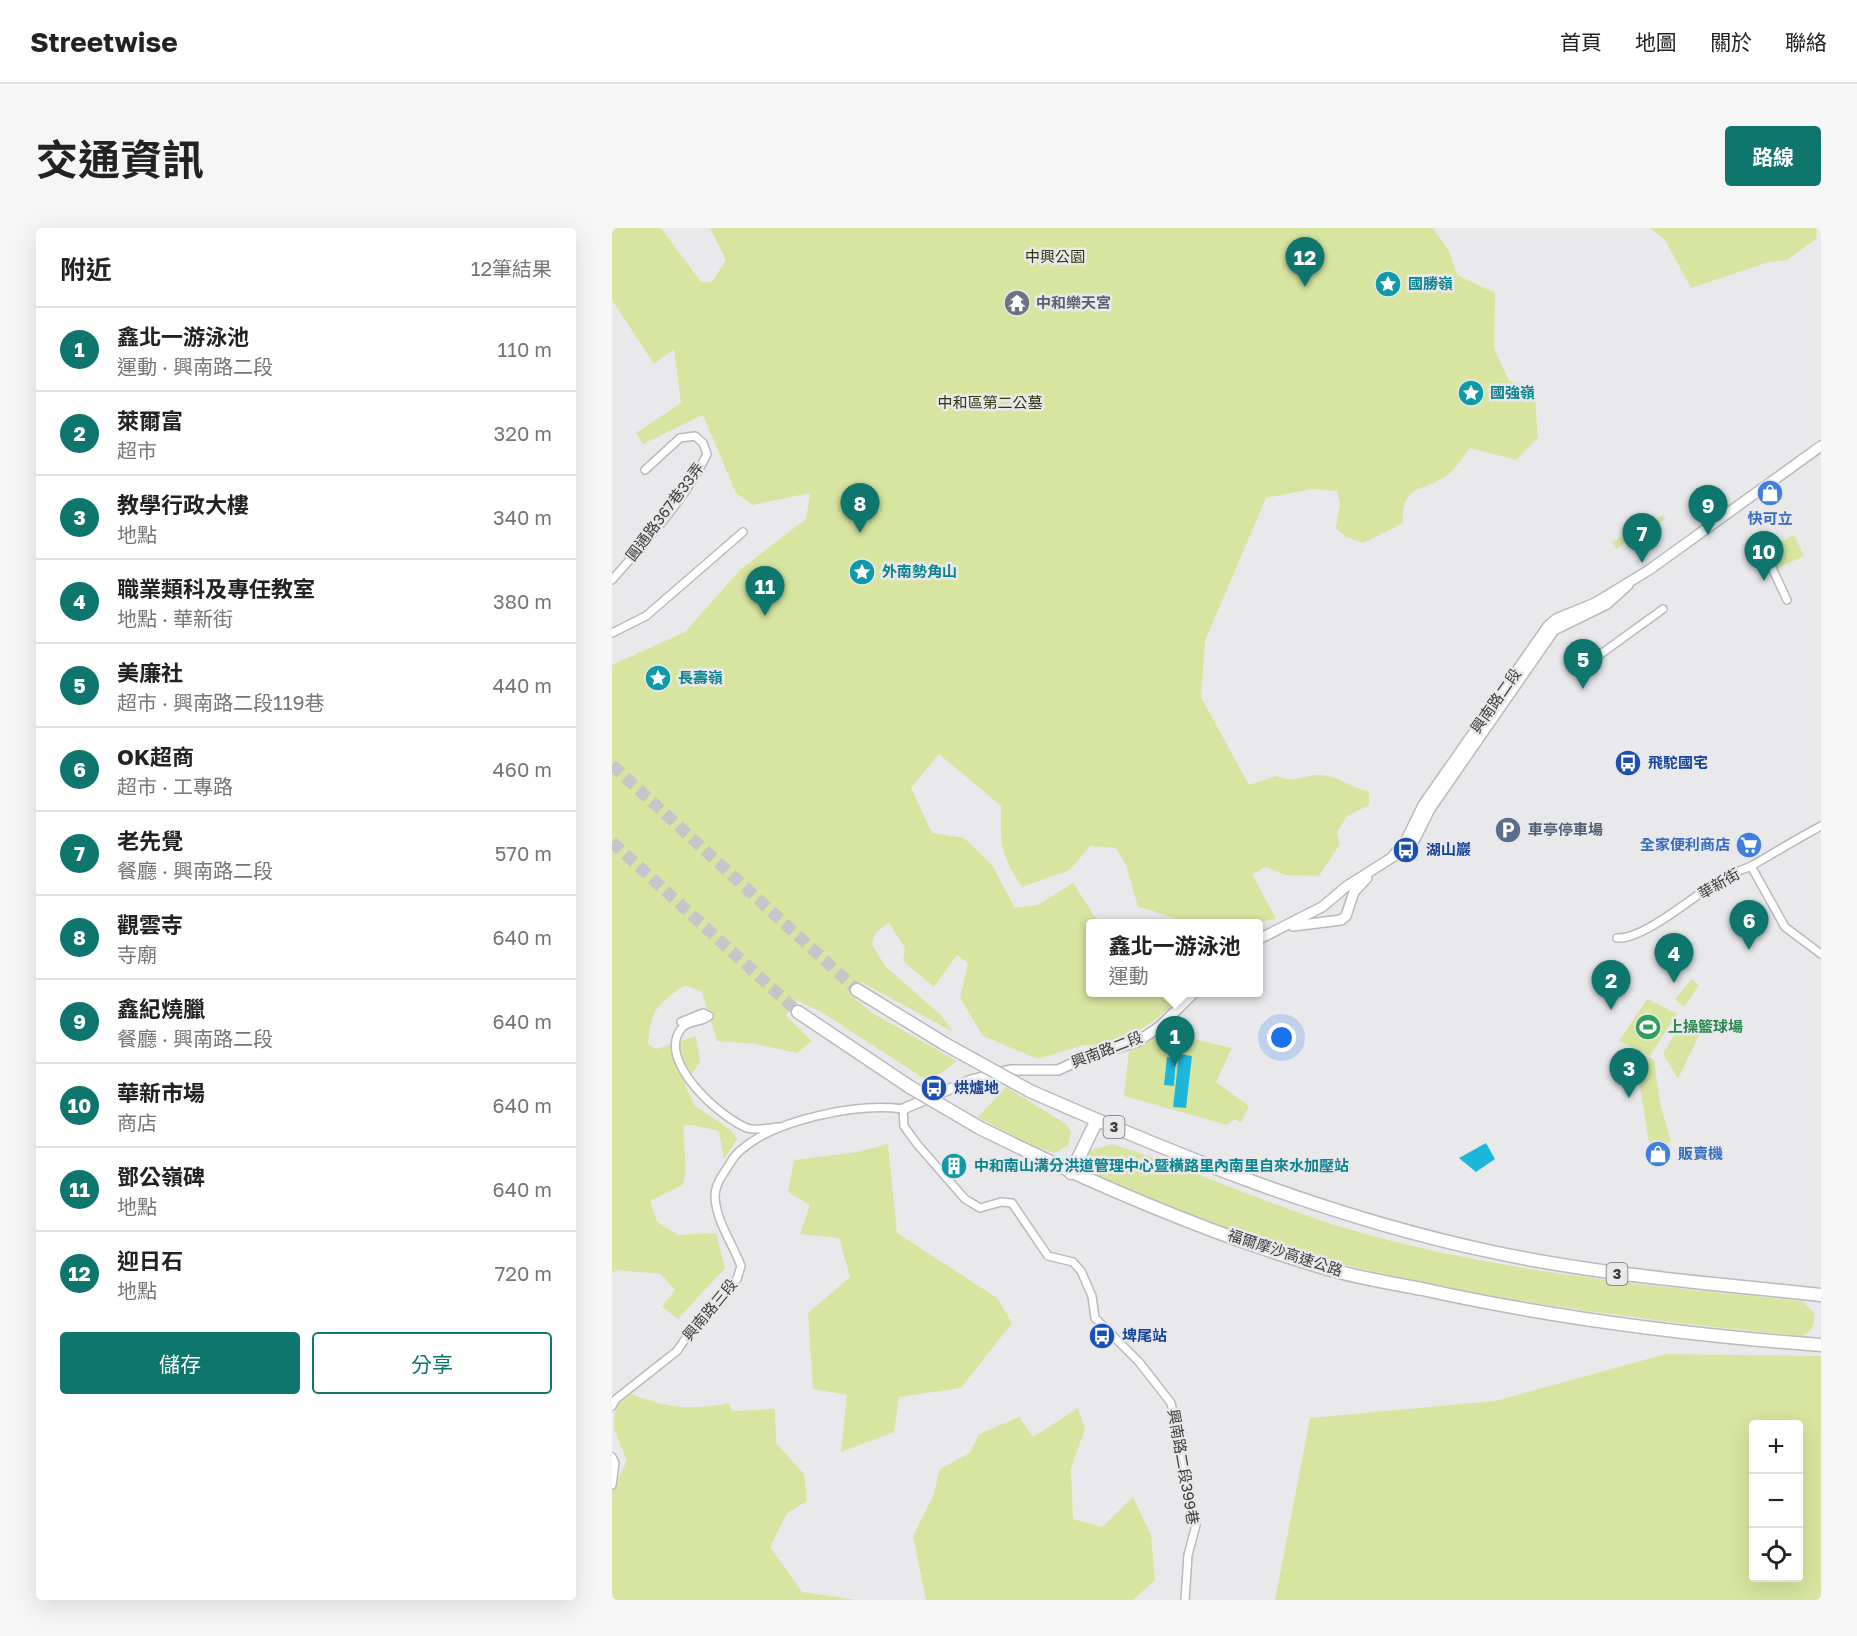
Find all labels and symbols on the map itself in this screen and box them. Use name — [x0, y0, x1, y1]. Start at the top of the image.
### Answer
pin: 12 — [1286, 238, 1324, 287]
park label: 中興公園 — [1025, 247, 1085, 265]
place icon: 國勝嶺 — [1373, 269, 1403, 299]
place label: 國勝嶺 — [1408, 274, 1453, 292]
temple icon: 中和樂天宮 — [1002, 288, 1032, 318]
place label: 中和樂天宮 — [1036, 293, 1111, 311]
place icon: 國強嶺 — [1456, 378, 1486, 408]
place label: 國強嶺 — [1490, 383, 1535, 401]
park label: 中和區第二公墓 — [937, 393, 1043, 411]
street label: 圓通路367巷33弄 — [621, 459, 707, 564]
shop icon: 快可立 — [1755, 478, 1785, 508]
pin: 8 — [840, 484, 880, 533]
pin: 9 — [1688, 486, 1728, 535]
place label: 快可立 — [1747, 509, 1793, 527]
pin: 7 — [1622, 514, 1662, 563]
pin: 10 — [1744, 532, 1784, 581]
place icon: 外南勢角山 — [847, 557, 877, 587]
place label: 外南勢角山 — [882, 562, 957, 580]
pin: 11 — [746, 566, 784, 616]
pin: 5 — [1564, 640, 1602, 689]
place icon: 長壽嶺 — [643, 663, 673, 693]
street label: 興南路二段 — [1466, 665, 1524, 736]
place label: 長壽嶺 — [678, 668, 723, 686]
bus stop icon: 飛駝國宅 — [1613, 748, 1643, 778]
place label: 飛駝國宅 — [1648, 753, 1708, 771]
parking icon: 車亭停車場 — [1493, 815, 1523, 845]
place label: 車亭停車場 — [1528, 820, 1603, 838]
supermarket icon: 全家便利商店 — [1734, 830, 1764, 860]
bus stop icon: 湖山巖 — [1391, 835, 1421, 865]
place label: 全家便利商店 — [1640, 835, 1730, 853]
place label: 湖山巖 — [1426, 840, 1471, 858]
street label: 華新街 — [1695, 864, 1742, 902]
pin: 6 — [1730, 900, 1768, 950]
pin: 4 — [1654, 934, 1694, 983]
pin: 2 — [1592, 960, 1630, 1010]
sports icon: 上操籃球場 — [1633, 1012, 1663, 1042]
pin: 1 — [1156, 1016, 1194, 1066]
place label: 上操籃球場 — [1668, 1017, 1743, 1035]
your location — [1267, 1023, 1296, 1052]
street label: 興南路二段 — [1068, 1027, 1145, 1071]
pin: 3 — [1610, 1048, 1648, 1098]
bus stop icon: 烘爐地 — [919, 1073, 949, 1103]
place label: 烘爐地 — [954, 1078, 999, 1096]
road number: 3 — [1104, 1116, 1124, 1138]
shop icon: 販賣機 — [1643, 1139, 1673, 1169]
place label: 販賣機 — [1678, 1144, 1723, 1162]
building icon: 中和南山溝分洪道管理中心暨橫路里內南里自來水加壓站 — [939, 1151, 969, 1181]
place label: 中和南山溝分洪道管理中心暨橫路里內南里自來水加壓站 — [974, 1156, 1349, 1174]
street label: 福爾摩沙高速公路 — [1225, 1225, 1345, 1279]
road number: 3 — [1606, 1263, 1628, 1285]
street label: 興南路三段 — [678, 1275, 740, 1344]
bus stop icon: 埤尾站 — [1087, 1321, 1117, 1351]
place label: 埤尾站 — [1122, 1326, 1167, 1344]
street label: 興南路二段399巷 — [1165, 1408, 1203, 1526]

